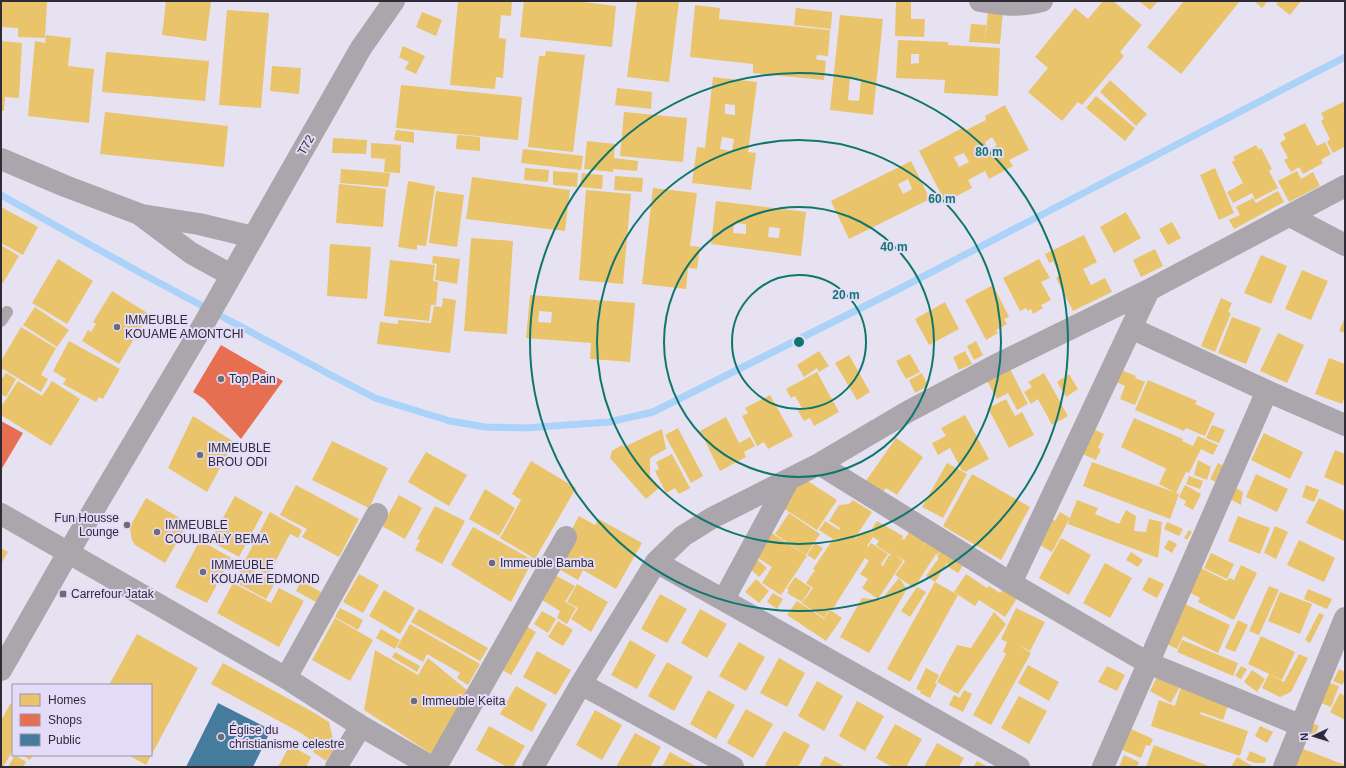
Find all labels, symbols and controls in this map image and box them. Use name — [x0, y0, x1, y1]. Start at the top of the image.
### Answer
street label: T72 — [295, 132, 317, 157]
text: 80 m — [975, 145, 1003, 159]
text: 60 m — [928, 192, 956, 206]
text: 40 m — [880, 240, 908, 254]
text: 20 m — [832, 288, 860, 302]
place label: IMMEUBLE KOUAME AMONTCHI — [125, 313, 244, 341]
marker: IMMEUBLE KOUAME AMONTCHI — [112, 322, 122, 332]
centre of rings — [792, 335, 806, 349]
place label: Top Pain — [229, 372, 276, 386]
marker: Top Pain — [216, 374, 226, 384]
place label: IMMEUBLE BROU ODI — [208, 441, 271, 469]
marker: IMMEUBLE BROU ODI — [195, 450, 205, 460]
place label: Fun Housse Lounge — [54, 511, 119, 539]
place label: IMMEUBLE COULIBALY BEMA — [165, 518, 269, 546]
marker: Fun Housse Lounge — [122, 520, 132, 530]
marker: IMMEUBLE COULIBALY BEMA — [152, 527, 162, 537]
place label: Immeuble Bamba — [500, 556, 594, 570]
place label: IMMEUBLE KOUAME EDMOND — [211, 558, 320, 586]
marker: Immeuble Bamba — [487, 558, 497, 568]
marker: IMMEUBLE KOUAME EDMOND — [198, 567, 208, 577]
place label: Carrefour Jatak — [71, 587, 155, 601]
marker: Carrefour Jatak — [58, 589, 68, 599]
legend — [12, 684, 152, 756]
text: Homes — [48, 693, 86, 707]
place label: Immeuble Keita — [422, 694, 506, 708]
marker: Immeuble Keita — [409, 696, 419, 706]
text: Shops — [48, 713, 82, 727]
north arrow — [1294, 716, 1334, 756]
place label: Église du christianisme celestre — [229, 722, 345, 751]
marker: Église du christianisme celestre — [216, 732, 226, 742]
text: N — [1298, 732, 1310, 741]
text: Public — [48, 733, 81, 747]

